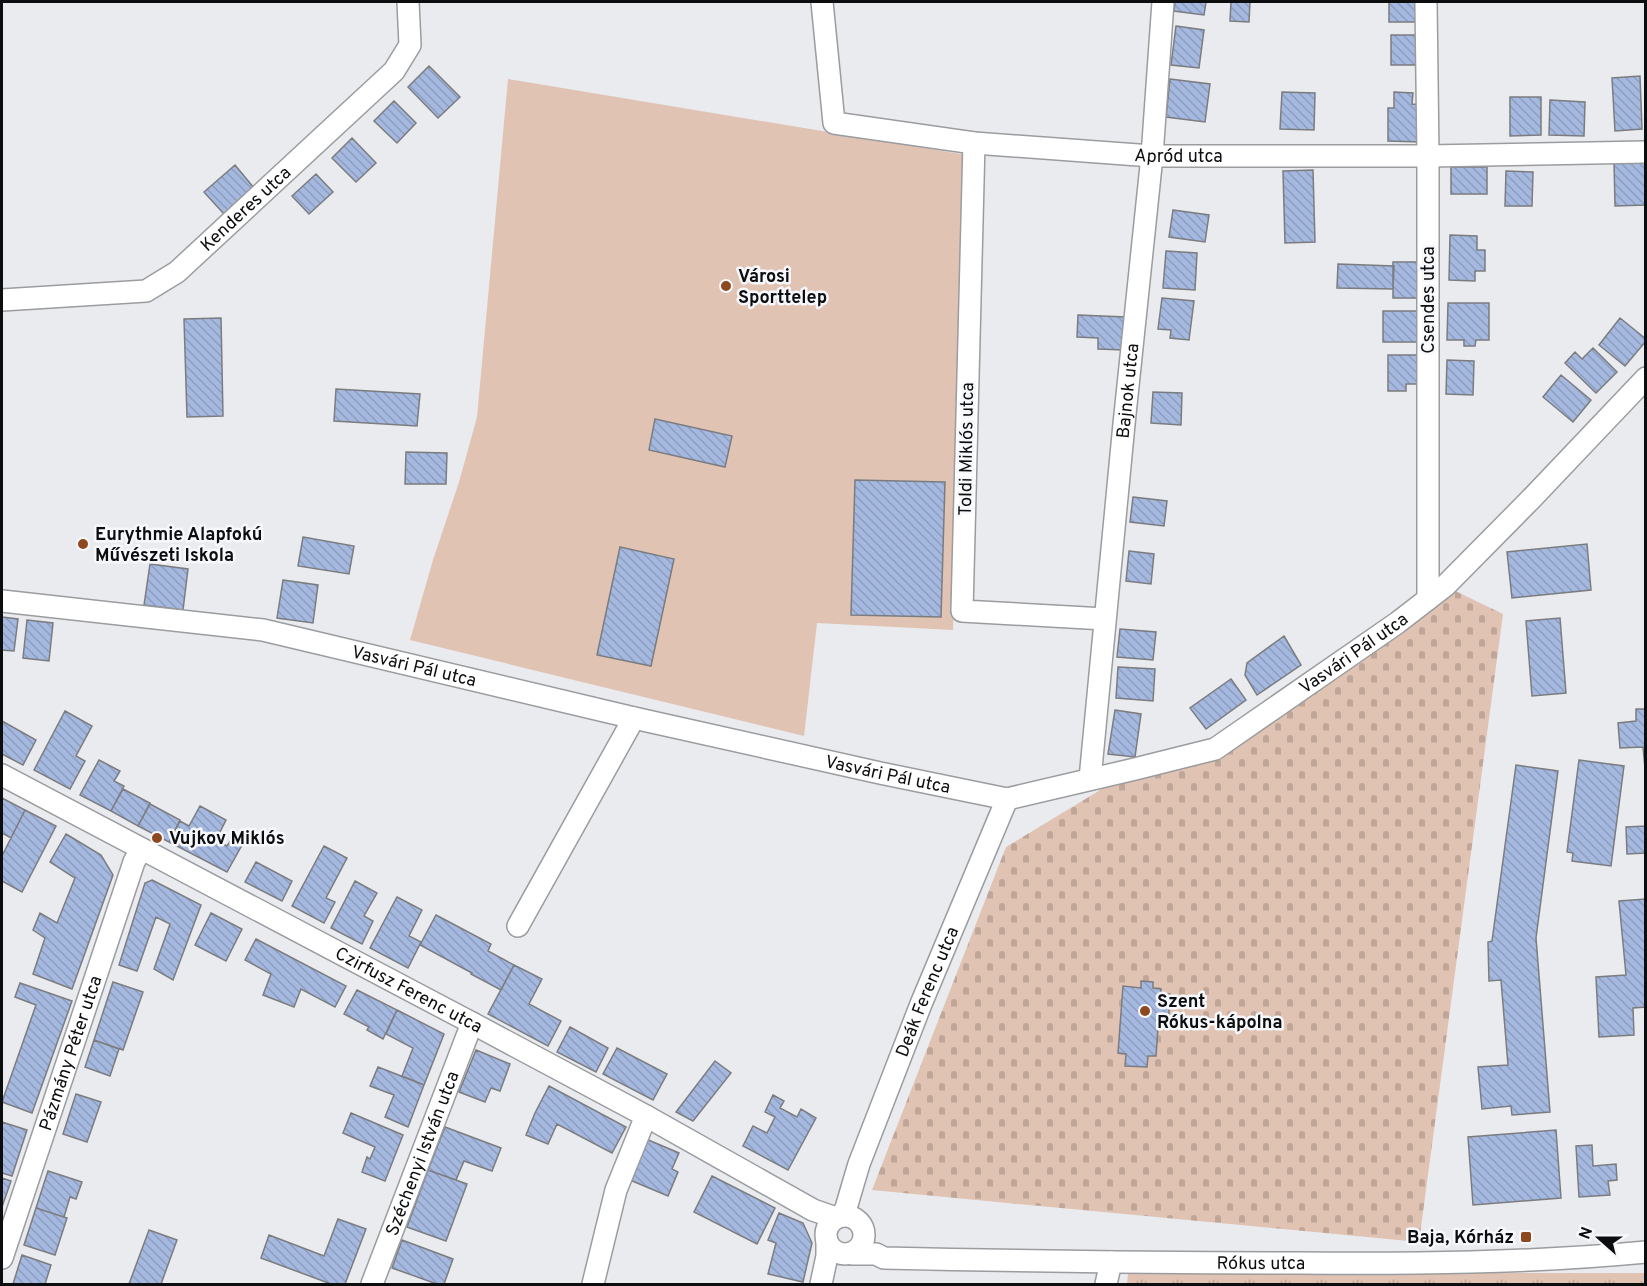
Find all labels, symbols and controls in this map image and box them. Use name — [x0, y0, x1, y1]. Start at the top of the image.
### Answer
street label: Apród utca — [1133, 145, 1223, 169]
street label: Kenderes utca — [196, 162, 297, 257]
street label: Csendes utca — [1418, 246, 1441, 354]
place label: Városi Sporttelep — [738, 266, 827, 310]
marker: Városi Sporttelep — [719, 279, 733, 293]
street label: Bajnok utca — [1113, 342, 1145, 440]
street label: Toldi Miklós utca — [955, 382, 980, 516]
place label: Eurythmie Alapfokú Művészeti Iskola — [95, 524, 262, 568]
marker: Eurythmie Alapfokú Művészeti Iskola — [76, 537, 90, 551]
street label: Vasvári Pál utca — [1295, 609, 1413, 700]
street label: Vasvári Pál utca — [349, 641, 478, 693]
street label: Vasvári Pál utca — [823, 751, 952, 800]
place label: Vujkov Miklós — [169, 828, 285, 851]
marker: Vujkov Miklós — [150, 831, 164, 845]
street label: Deák Ferenc utca — [892, 924, 965, 1061]
street label: Czirfusz Ferenc utca — [331, 943, 486, 1039]
street label: Pázmány Péter utca — [35, 973, 108, 1134]
place label: Szent Rókus-kápolna — [1157, 991, 1283, 1035]
marker: Szent Rókus-kápolna — [1138, 1004, 1152, 1018]
street label: Széchenyi István utca — [381, 1068, 465, 1240]
north arrow — [1569, 1208, 1629, 1268]
text: N — [1575, 1224, 1598, 1242]
place label: Baja, Kórház — [1407, 1227, 1514, 1250]
marker: Baja, Kórház — [1519, 1230, 1533, 1244]
street label: Rókus utca — [1217, 1253, 1305, 1276]

